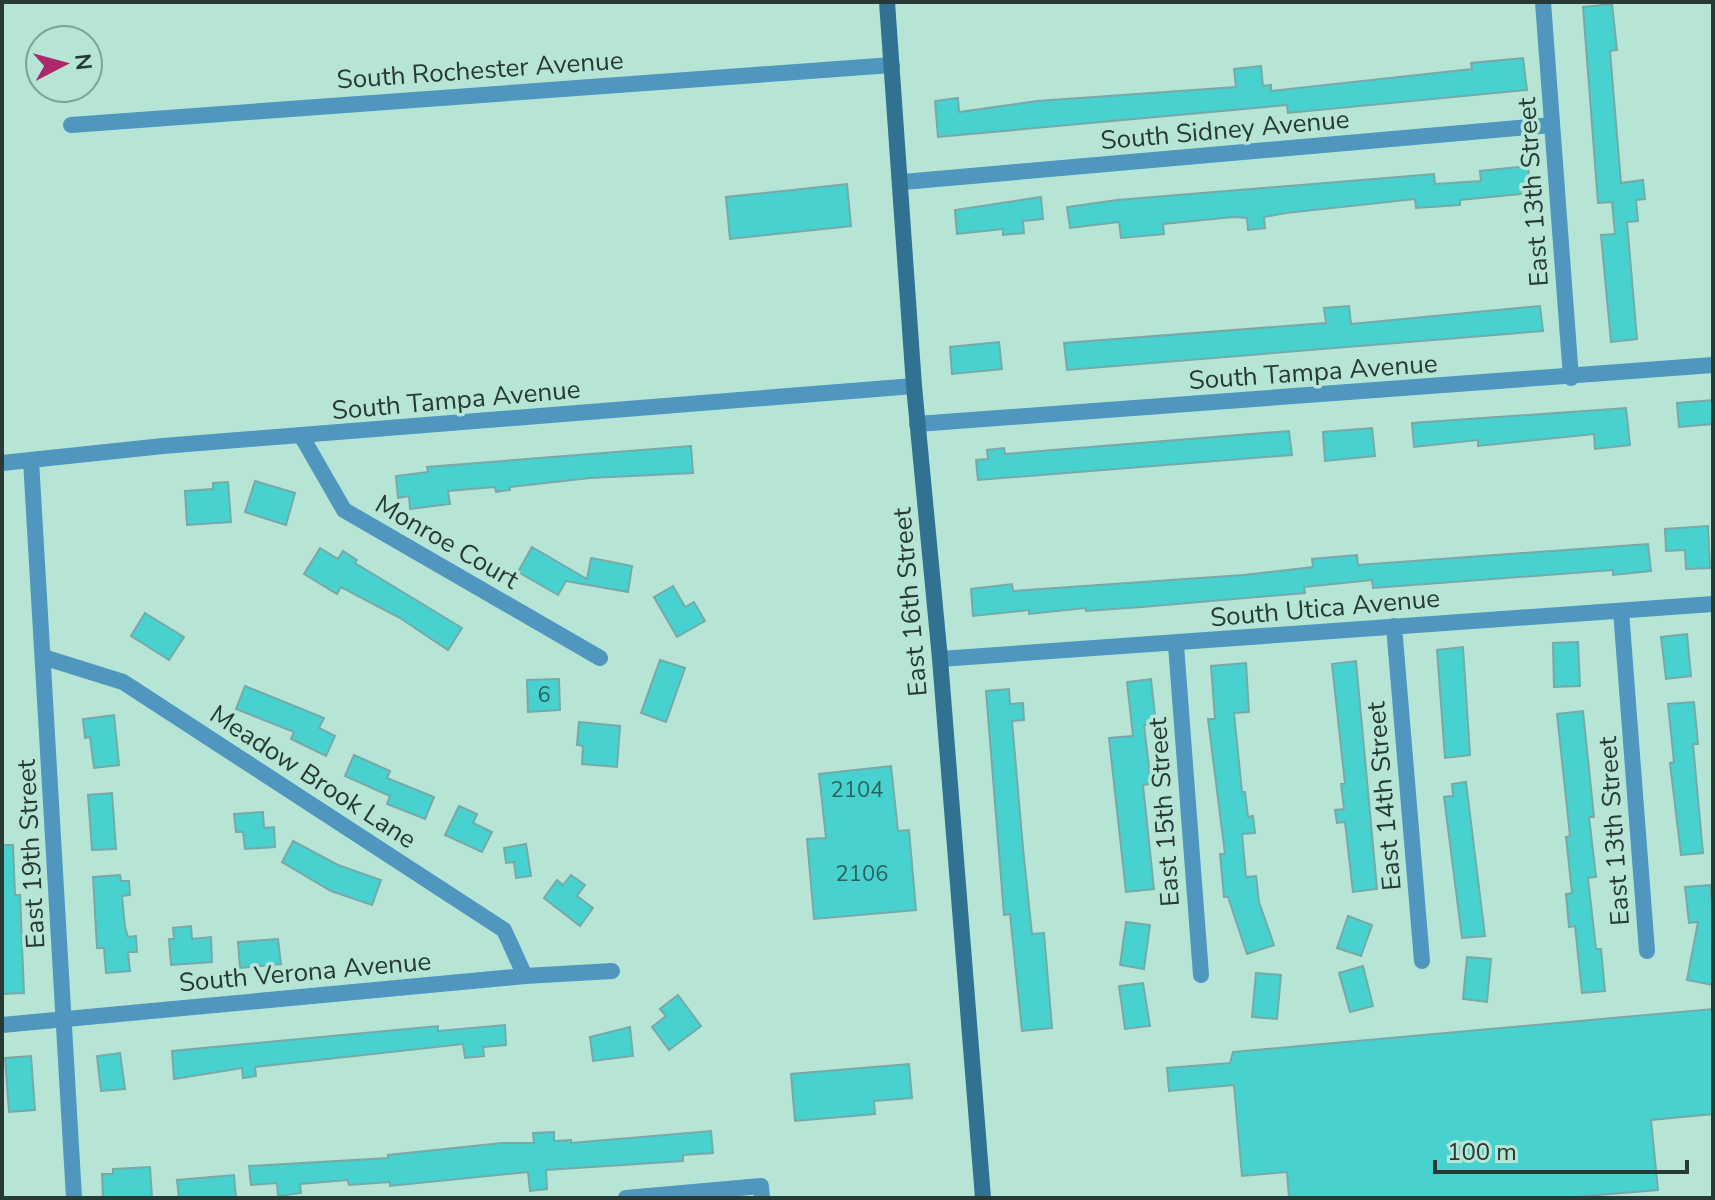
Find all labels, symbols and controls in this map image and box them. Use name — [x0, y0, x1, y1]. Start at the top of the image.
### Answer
north arrow — [24, 24, 104, 104]
street label: South Rochester Avenue — [335, 43, 625, 97]
text: N — [67, 52, 99, 72]
street label: East 13th Street — [1509, 95, 1557, 288]
street label: South Sidney Avenue — [1099, 102, 1351, 158]
street label: South Tampa Avenue — [1187, 346, 1439, 398]
street label: South Tampa Avenue — [330, 372, 582, 428]
street label: Monroe Court — [369, 487, 526, 598]
street label: East 16th Street — [884, 505, 936, 698]
street label: South Utica Avenue — [1209, 581, 1441, 635]
house number: 6 — [537, 680, 551, 710]
street label: Meadow Brook Lane — [203, 697, 423, 857]
street label: East 14th Street — [1358, 699, 1410, 892]
street label: East 15th Street — [1140, 715, 1188, 908]
street label: East 13th Street — [1590, 734, 1638, 927]
street label: East 19th Street — [9, 758, 53, 950]
house number: 2104 — [831, 775, 883, 805]
house number: 2106 — [836, 859, 888, 889]
street label: South Verona Avenue — [177, 944, 433, 1000]
scale bar — [1435, 1124, 1687, 1174]
text: 100 m — [1447, 1136, 1517, 1168]

